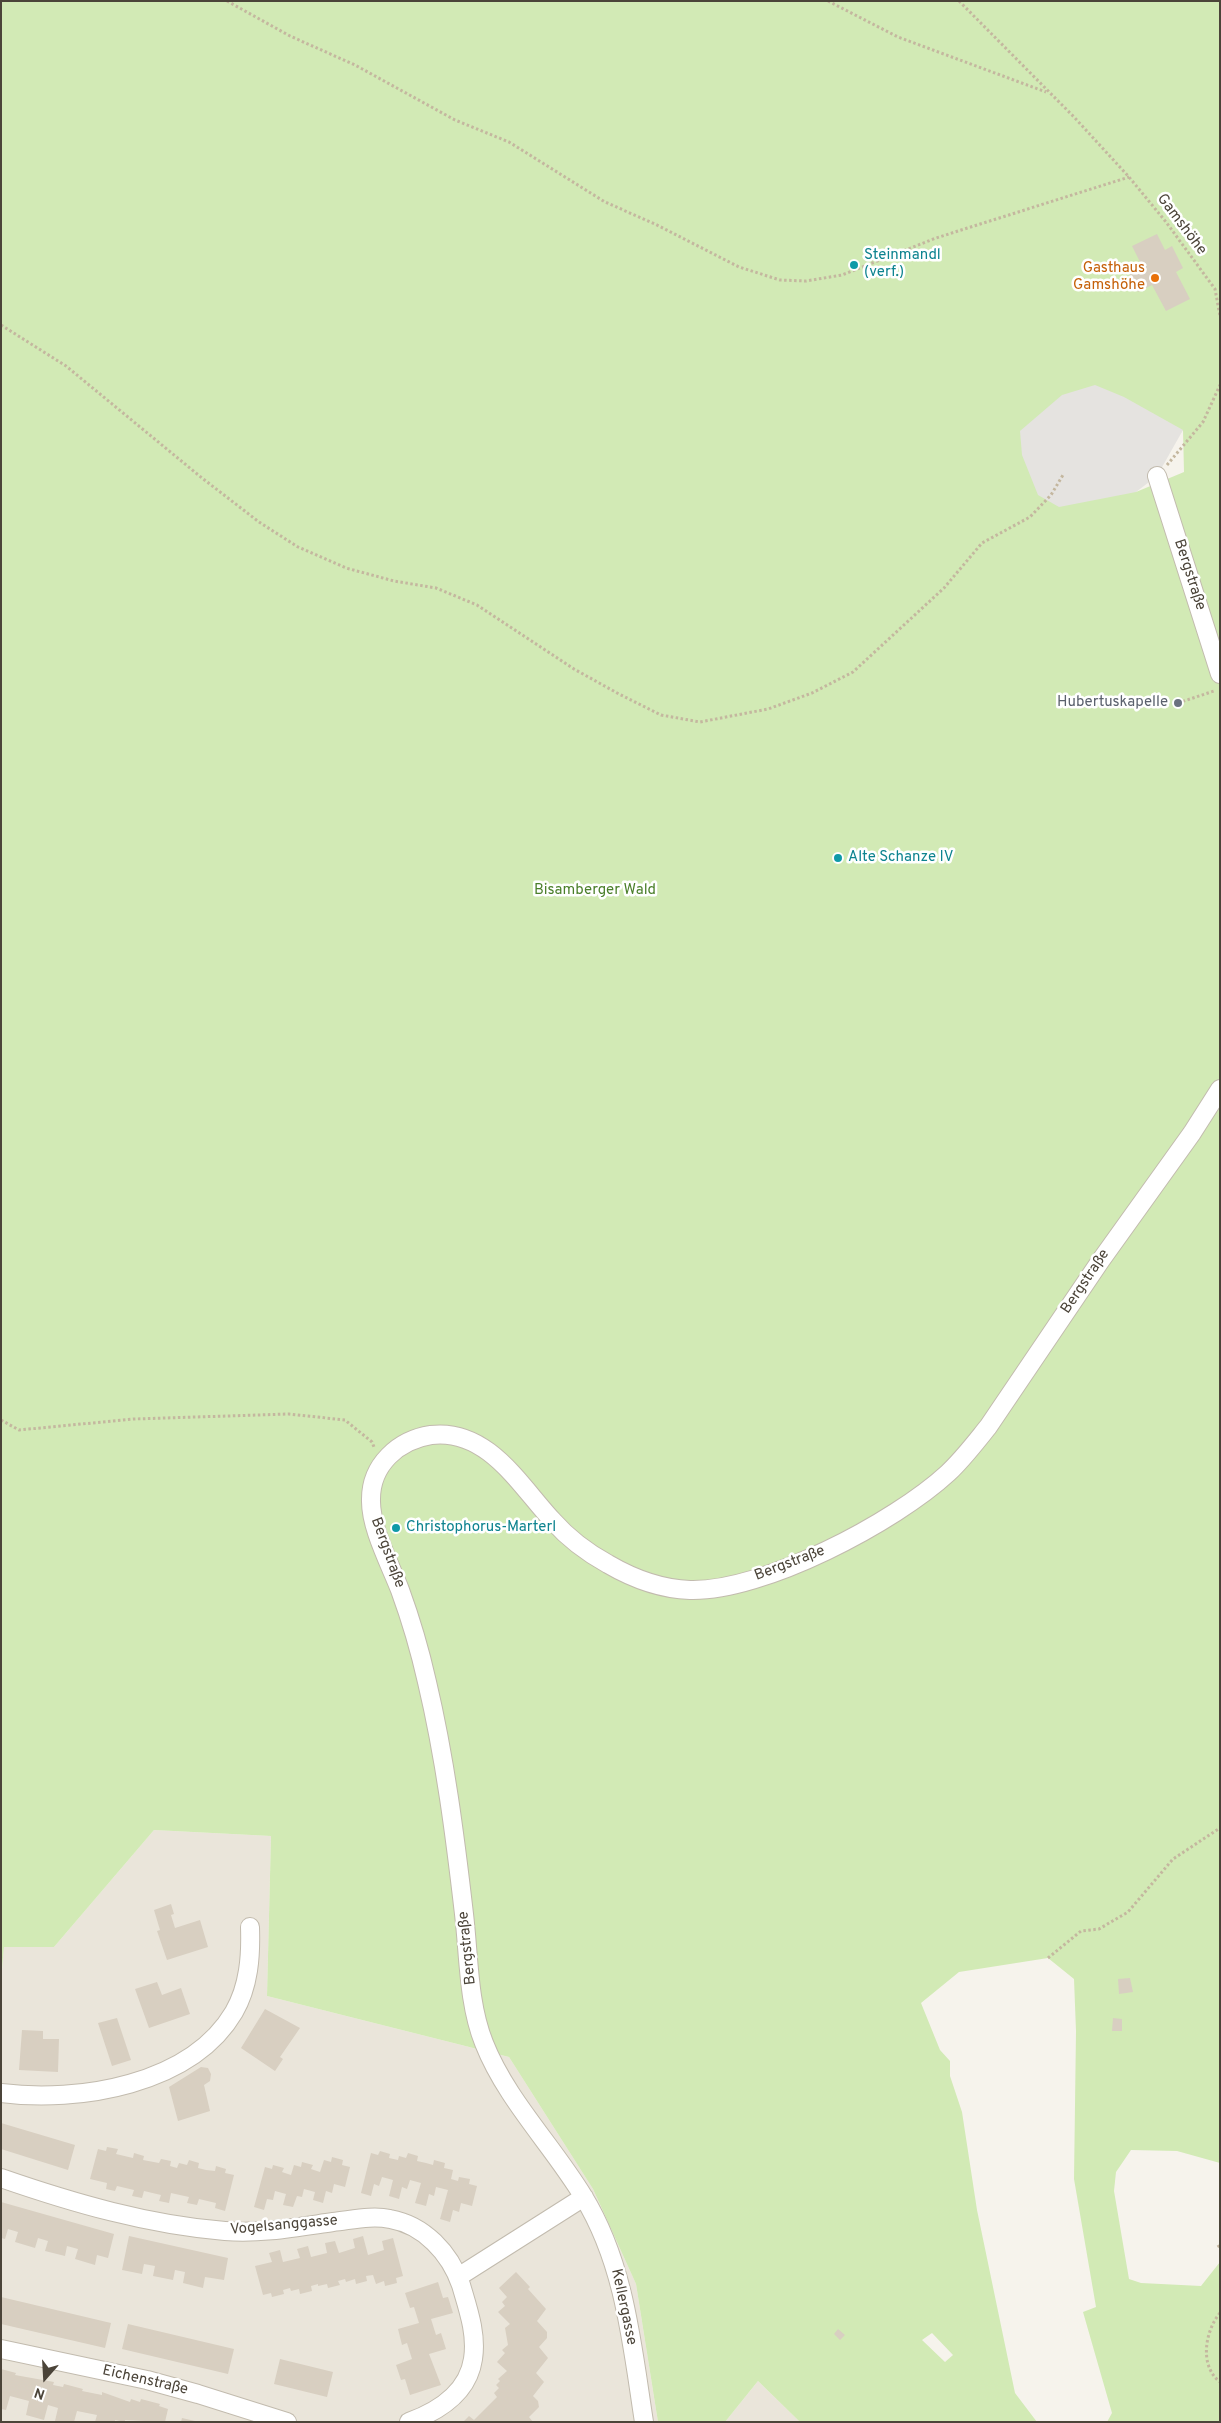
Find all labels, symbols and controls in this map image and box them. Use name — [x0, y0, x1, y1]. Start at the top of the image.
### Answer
street label: Gamshöhe — [1152, 191, 1210, 259]
place label: Steinmandl (verf.) — [864, 247, 941, 282]
marker: Steinmandl (verf.) — [848, 259, 860, 271]
place label: Gasthaus Gamshöhe — [1073, 260, 1145, 295]
marker: Gasthaus Gamshöhe — [1149, 272, 1161, 284]
street label: Bergstraße — [1169, 537, 1209, 613]
place label: Hubertuskapelle — [1057, 694, 1168, 712]
marker: Hubertuskapelle — [1172, 697, 1184, 709]
place label: Alte Schanze IV — [848, 849, 953, 867]
marker: Alte Schanze IV — [832, 852, 844, 864]
park label: Bisamberger Wald — [534, 882, 656, 900]
street label: Bergstraße — [1058, 1246, 1114, 1318]
street label: Bergstraße — [366, 1515, 408, 1591]
place label: Christophorus-Marterl — [406, 1519, 556, 1537]
marker: Christophorus-Marterl — [390, 1522, 402, 1534]
street label: Bergstraße — [752, 1542, 828, 1586]
street label: Bergstraße — [455, 1910, 481, 1986]
street label: Vogelsanggasse — [230, 2212, 338, 2240]
street label: Kellergasse — [606, 2267, 640, 2347]
north arrow — [20, 2353, 70, 2403]
street label: Eichenstraße — [100, 2362, 190, 2400]
text: N — [32, 2383, 47, 2402]

